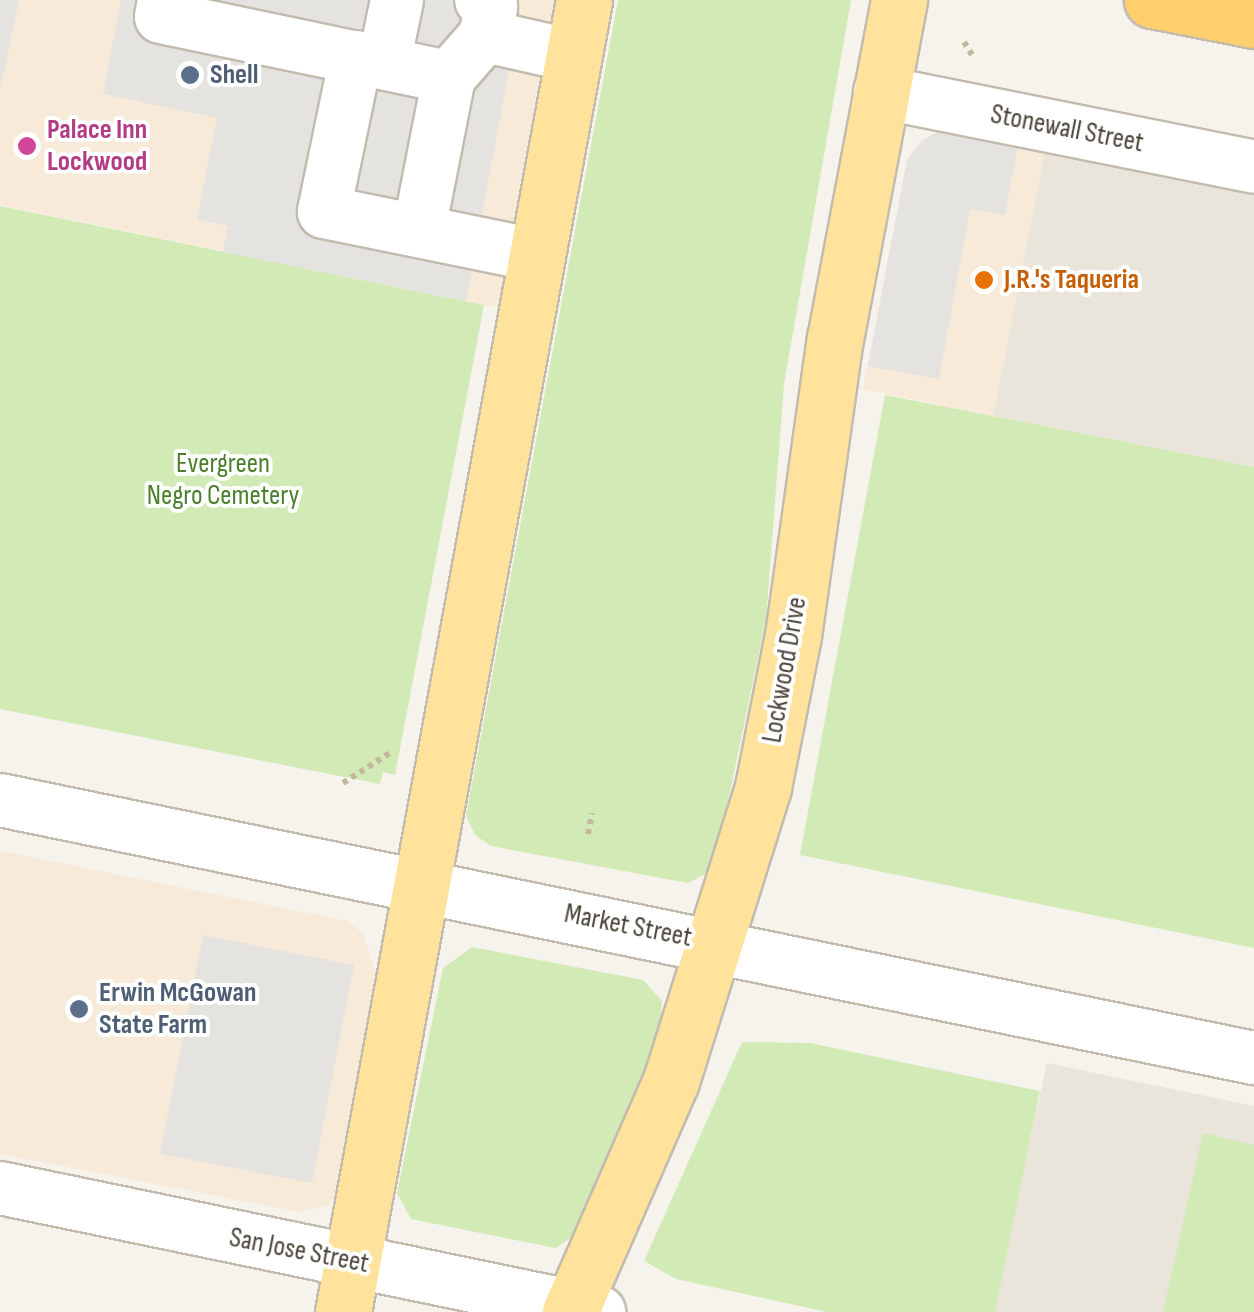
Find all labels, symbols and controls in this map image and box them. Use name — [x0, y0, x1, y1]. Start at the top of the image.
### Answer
place label: Shell — [210, 58, 258, 92]
marker: Shell — [179, 64, 201, 86]
street label: Stonewall Street — [988, 98, 1146, 160]
place label: Palace Inn Lockwood — [47, 113, 147, 179]
marker: Palace Inn Lockwood — [16, 135, 38, 157]
place label: J.R.'s Taqueria — [1004, 263, 1139, 297]
marker: J.R.'s Taqueria — [973, 269, 995, 291]
park label: Evergreen Negro Cemetery — [147, 447, 299, 513]
street label: Lockwood Drive — [756, 594, 814, 746]
street label: Market Street — [562, 897, 694, 955]
place label: Erwin McGowan State Farm — [99, 976, 256, 1042]
marker: Erwin McGowan State Farm — [68, 998, 90, 1020]
street label: San Jose Street — [226, 1221, 372, 1281]

